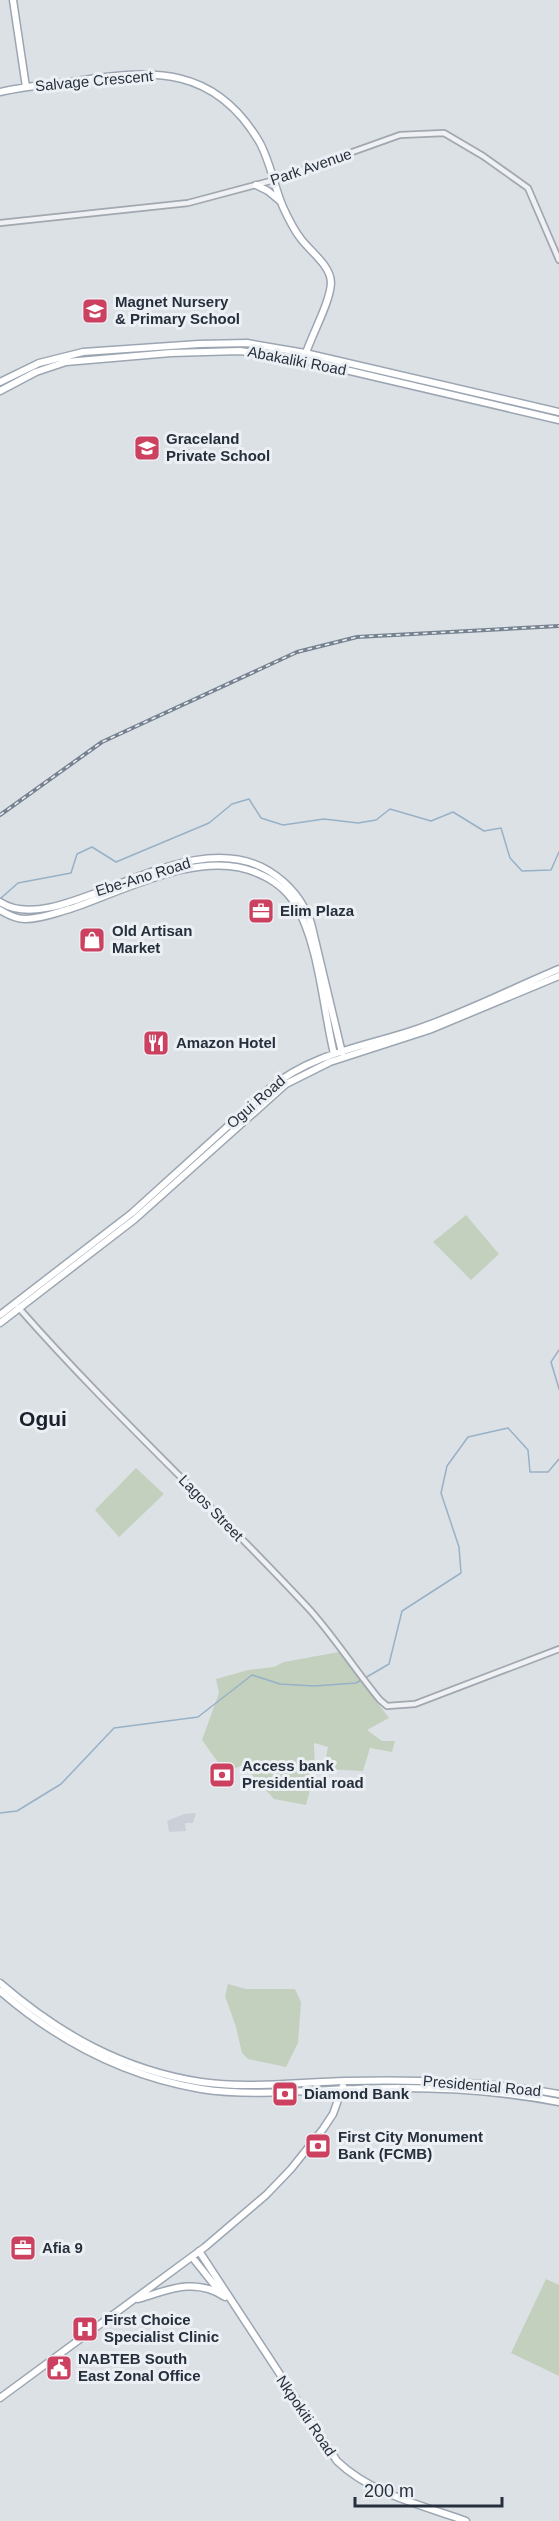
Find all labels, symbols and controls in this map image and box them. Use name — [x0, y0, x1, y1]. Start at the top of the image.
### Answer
street label: Salvage Crescent — [34, 67, 154, 94]
street label: Park Avenue — [268, 145, 354, 188]
place label: Magnet Nursery & Primary School — [115, 293, 240, 327]
school or university icon: Magnet Nursery & Primary School — [80, 296, 110, 326]
street label: Abakaliki Road — [246, 343, 348, 378]
place label: Graceland Private School — [166, 430, 270, 464]
school or university icon: Graceland Private School — [132, 433, 162, 463]
street label: Ebe-Ano Road — [93, 854, 192, 899]
office icon: Elim Plaza — [246, 896, 276, 926]
place label: Elim Plaza — [280, 902, 355, 919]
place label: Old Artisan Market — [112, 922, 192, 956]
shop icon: Old Artisan Market — [77, 925, 107, 955]
restaurant icon: Amazon Hotel — [141, 1028, 171, 1058]
place label: Amazon Hotel — [176, 1034, 276, 1051]
street label: Ogui Road — [223, 1072, 288, 1132]
district label: Ogui — [19, 1407, 67, 1430]
street label: Lagos Street — [176, 1471, 248, 1545]
place label: Access bank Presidential road — [242, 1757, 364, 1791]
bank icon: Access bank Presidential road — [207, 1760, 237, 1790]
street label: Presidential Road — [422, 2072, 542, 2099]
bank icon: Diamond Bank — [270, 2079, 300, 2109]
place label: Diamond Bank — [304, 2085, 410, 2102]
place label: First City Monument Bank (FCMB) — [338, 2128, 483, 2162]
bank icon: First City Monument Bank (FCMB) — [303, 2131, 333, 2161]
office icon: Afia 9 — [8, 2233, 38, 2263]
place label: Afia 9 — [42, 2239, 83, 2256]
place label: First Choice Specialist Clinic — [104, 2311, 219, 2345]
hospital icon: First Choice Specialist Clinic — [70, 2314, 100, 2344]
place label: NABTEB South East Zonal Office — [78, 2350, 201, 2384]
public building icon: NABTEB South East Zonal Office — [44, 2353, 74, 2383]
street label: Nkpokiti Road — [273, 2372, 340, 2459]
scale bar — [355, 2470, 502, 2508]
text: 200 m — [364, 2481, 414, 2501]

